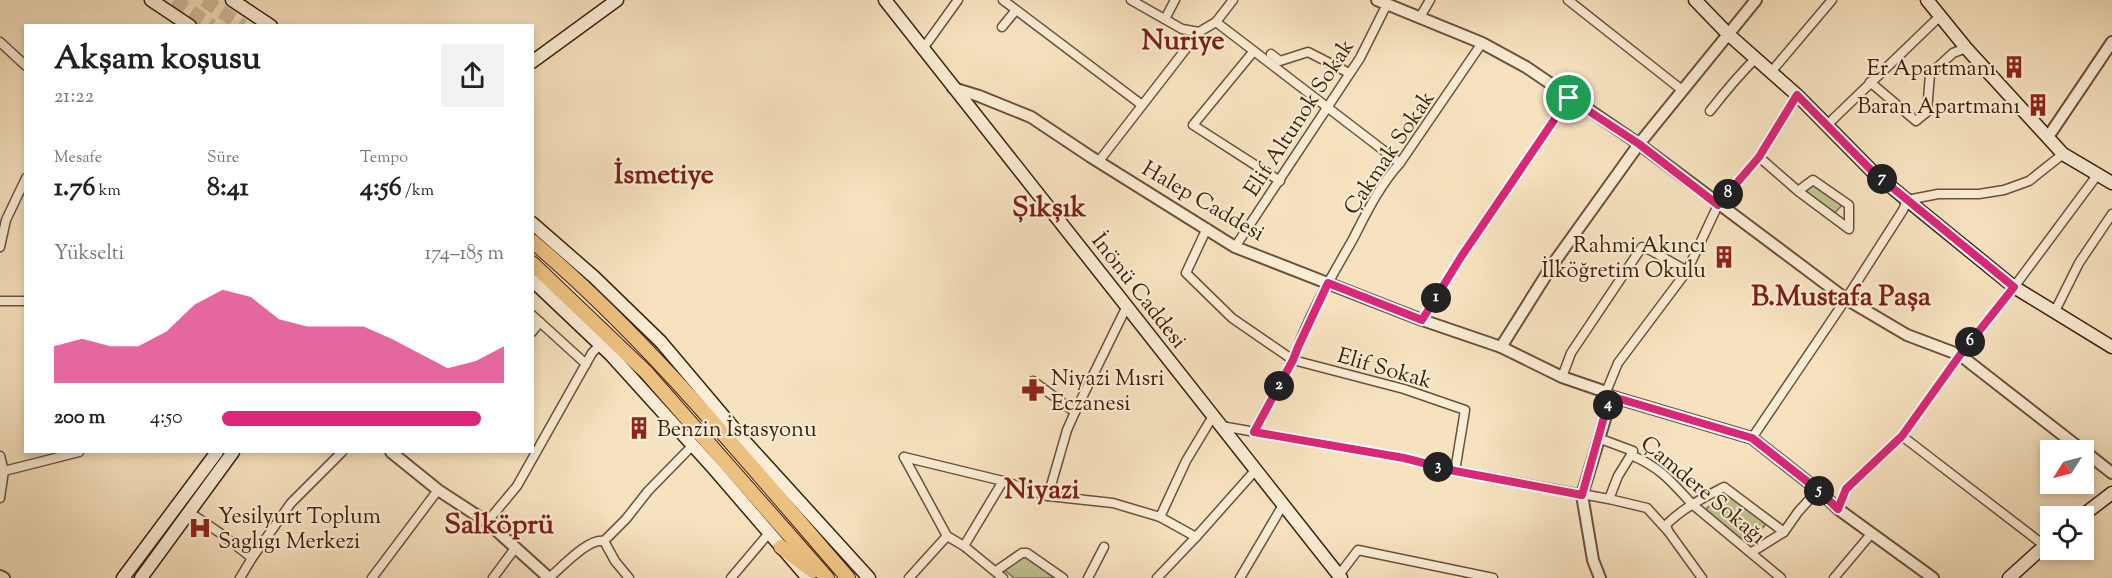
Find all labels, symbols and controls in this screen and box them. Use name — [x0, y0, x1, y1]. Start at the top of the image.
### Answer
district label: Nuriye — [1141, 22, 1225, 62]
street label: Elif Altunok Sokak — [1237, 33, 1364, 204]
text: Akşam koşusu — [54, 36, 261, 84]
button: share — [441, 44, 504, 107]
place label: Er Apartmanı — [1867, 54, 1996, 86]
building icon: Er Apartmanı — [2001, 54, 2027, 80]
pin — [1543, 72, 1594, 123]
icon: arrive — [1552, 81, 1585, 114]
text: 21:22 — [54, 83, 94, 112]
street label: Çakmak Sokak — [1337, 85, 1444, 222]
place label: Baran Apartmanı — [1857, 92, 2020, 124]
building icon: Baran Apartmanı — [2025, 92, 2051, 118]
text: Mesafe — [54, 147, 102, 170]
text: Süre — [207, 147, 239, 170]
text: Tempo — [360, 147, 408, 170]
street label: Halep Caddesi — [1135, 154, 1270, 251]
district label: İsmetiye — [614, 156, 714, 196]
pin: 7 — [1867, 164, 1897, 194]
text: 7 — [1878, 167, 1886, 190]
text: 1.76 — [54, 170, 95, 207]
text: 8:41 — [207, 170, 249, 207]
text: 4:56 — [360, 170, 402, 207]
pin: 8 — [1713, 179, 1743, 209]
text: km — [95, 180, 121, 203]
text: /km — [402, 180, 434, 203]
text: 8 — [1724, 182, 1732, 205]
district label: Şıkşık — [1012, 189, 1087, 229]
street label: İnönü Caddesi — [1082, 227, 1193, 356]
place label: Rahmi Akıncı İlköğretim Okulu — [1541, 231, 1706, 288]
text: Yükselti — [54, 240, 124, 269]
text: 174–185 m — [424, 240, 504, 269]
building icon: Rahmi Akıncı İlköğretim Okulu — [1711, 244, 1737, 270]
district label: B.Mustafa Paşa — [1751, 278, 1931, 318]
pin: 1 — [1421, 283, 1451, 313]
text: 1 — [1433, 286, 1439, 309]
pin: 6 — [1955, 327, 1985, 357]
text: 6 — [1966, 330, 1974, 353]
street label: Elif Sokak — [1333, 341, 1435, 399]
place label: Niyazi Mısri Eczanesi — [1051, 364, 1165, 421]
pin: 2 — [1264, 371, 1294, 401]
text: 2 — [1275, 374, 1283, 397]
pharmacy icon: Niyazi Mısri Eczanesi — [1020, 377, 1046, 403]
pin: 4 — [1593, 390, 1623, 420]
text: 4 — [1604, 393, 1612, 416]
text: 200 m — [54, 404, 105, 433]
text: 4:50 — [150, 404, 183, 433]
building icon: Benzin İstasyonu — [626, 415, 652, 441]
place label: Benzin İstasyonu — [657, 415, 817, 447]
street label: Çamdere Sokağı — [1632, 429, 1772, 553]
north arrow — [2040, 440, 2094, 494]
map controls — [2040, 440, 2094, 560]
pin: 3 — [1423, 452, 1453, 482]
text: 3 — [1435, 455, 1441, 478]
district label: Niyazi — [1004, 471, 1080, 511]
pin: 5 — [1804, 476, 1834, 506]
text: 5 — [1816, 479, 1822, 502]
place label: Yesilyurt Toplum Saglıgı Merkezi — [218, 502, 381, 559]
district label: Salköprü — [444, 506, 555, 546]
button: locate — [2040, 506, 2094, 560]
hospital icon: Yesilyurt Toplum Saglıgı Merkezi — [187, 515, 213, 541]

